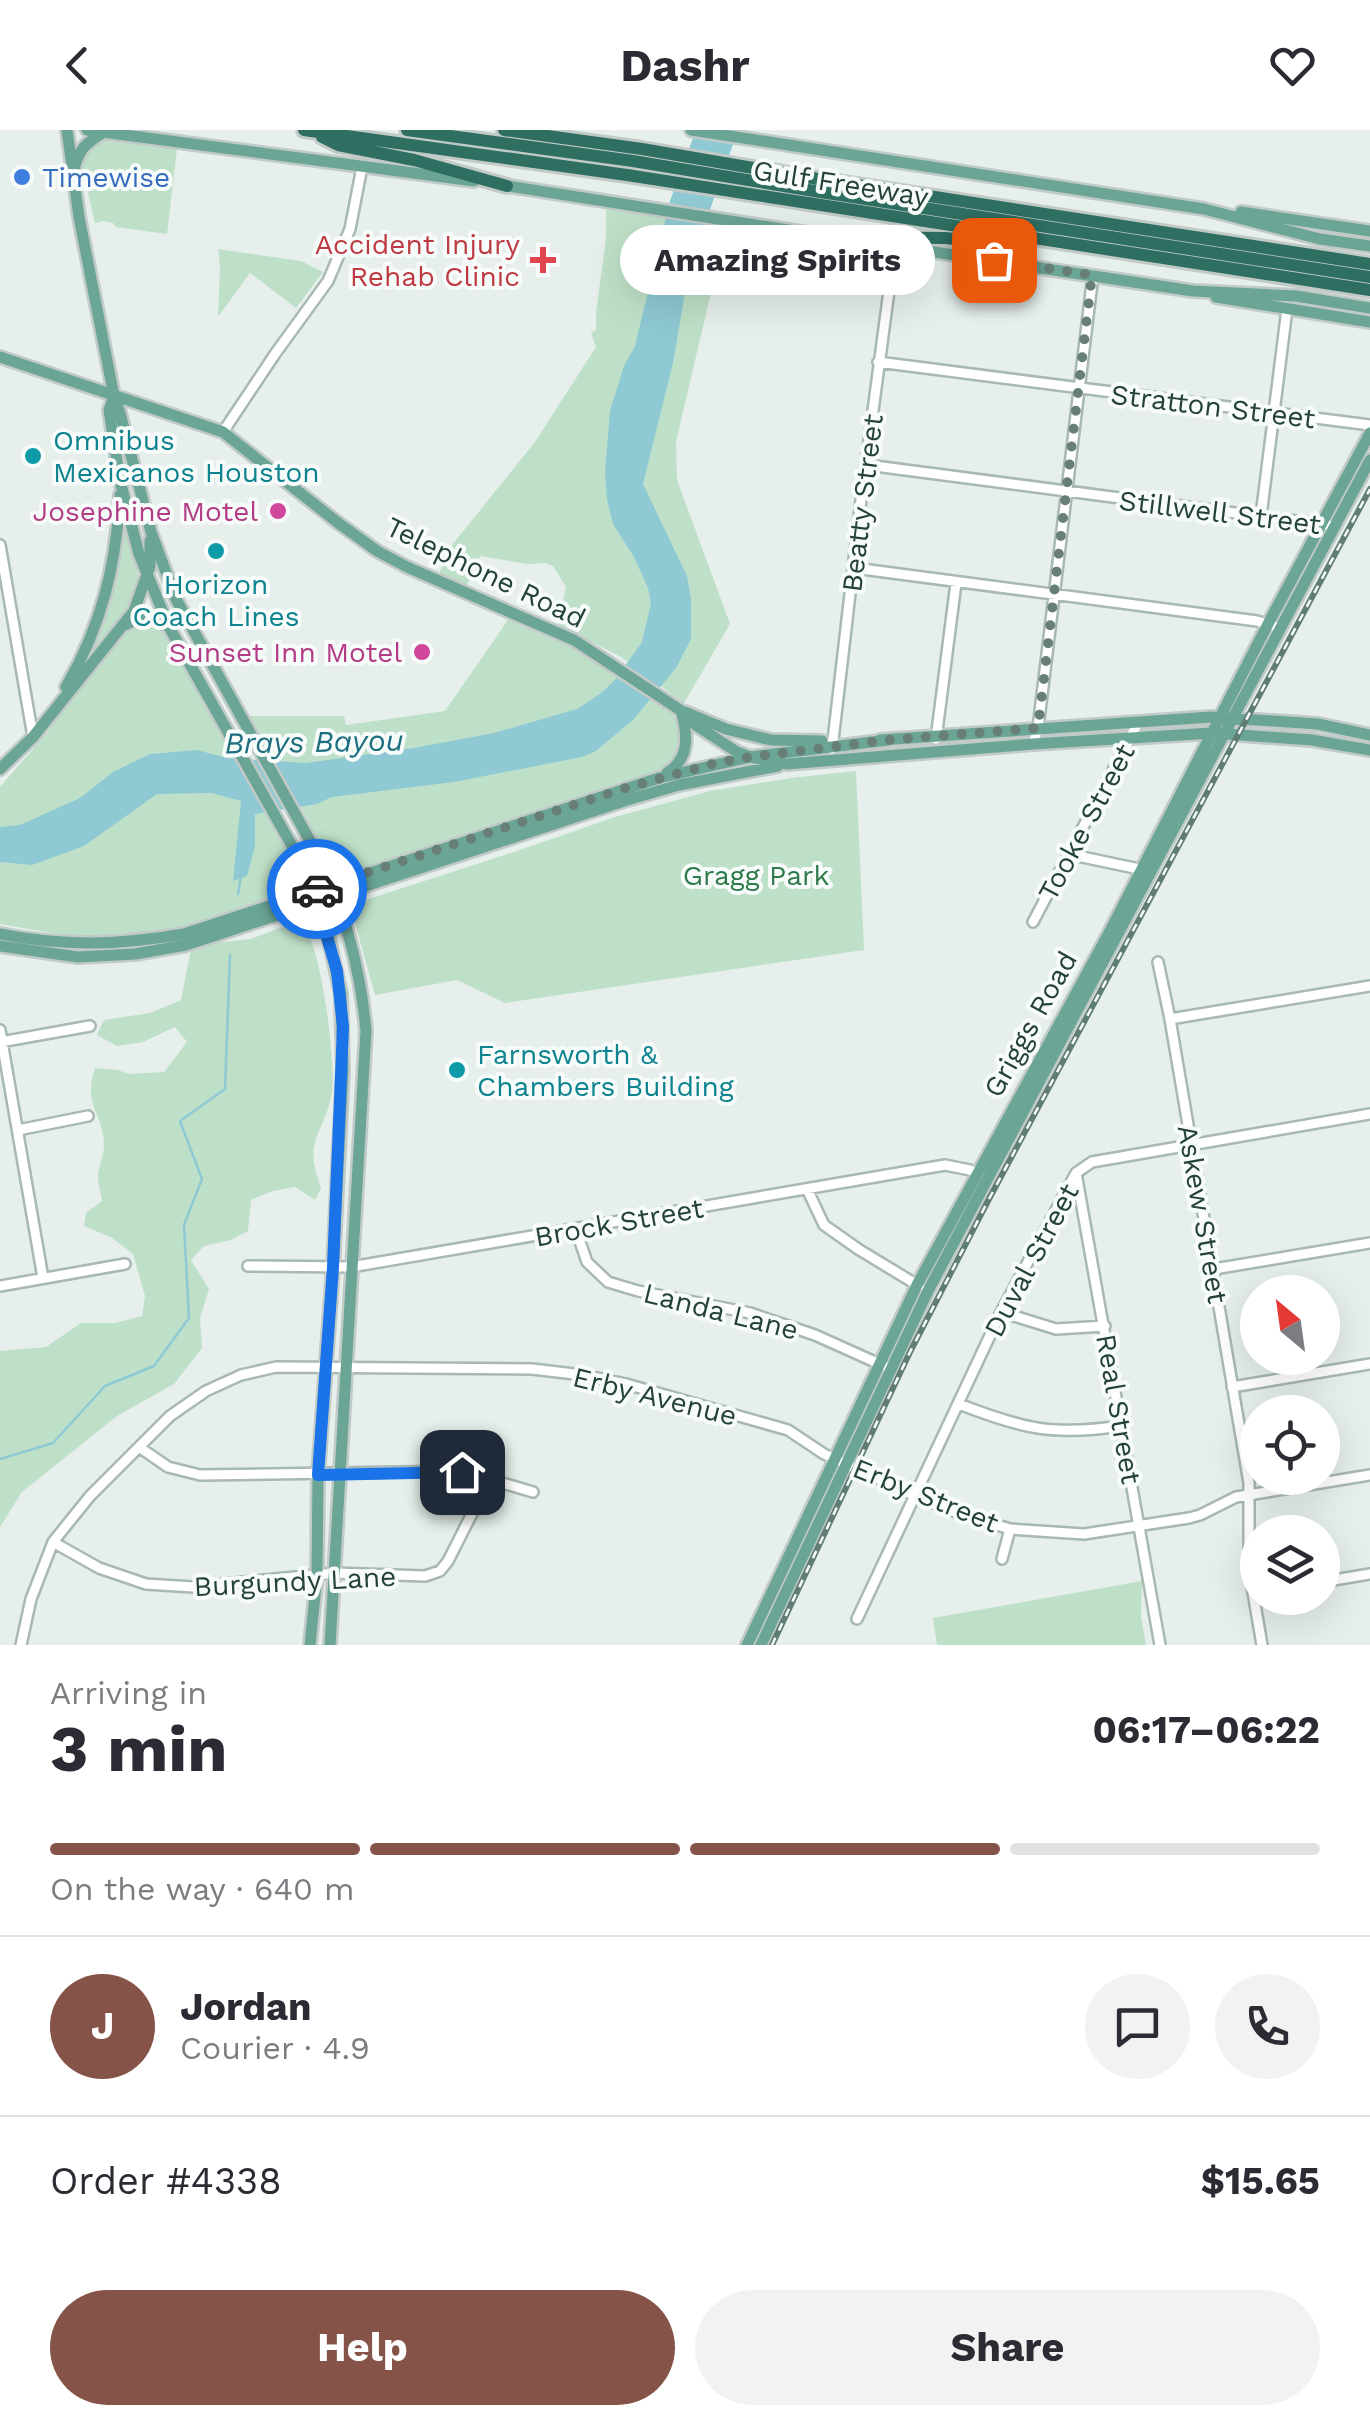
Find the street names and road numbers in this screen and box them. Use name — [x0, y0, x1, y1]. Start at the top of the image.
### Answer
street label: Gulf Freeway — [751, 153, 931, 214]
street label: Stratton Street — [1109, 378, 1317, 435]
street label: Beatty Street — [835, 412, 890, 594]
street label: Stillwell Street — [1117, 484, 1323, 541]
street label: Telephone Road — [381, 510, 591, 635]
street label: Tooke Street — [1031, 738, 1142, 906]
street label: Griggs Road — [977, 946, 1084, 1103]
street label: Askew Street — [1171, 1122, 1235, 1306]
street label: Duval Street — [977, 1178, 1086, 1343]
street label: Brock Street — [532, 1191, 706, 1254]
street label: Landa Lane — [640, 1276, 802, 1347]
street label: Real Street — [1089, 1332, 1148, 1487]
street label: Erby Avenue — [570, 1360, 740, 1433]
street label: Erby Street — [848, 1451, 1004, 1540]
street label: Burgundy Lane — [193, 1560, 397, 1603]

